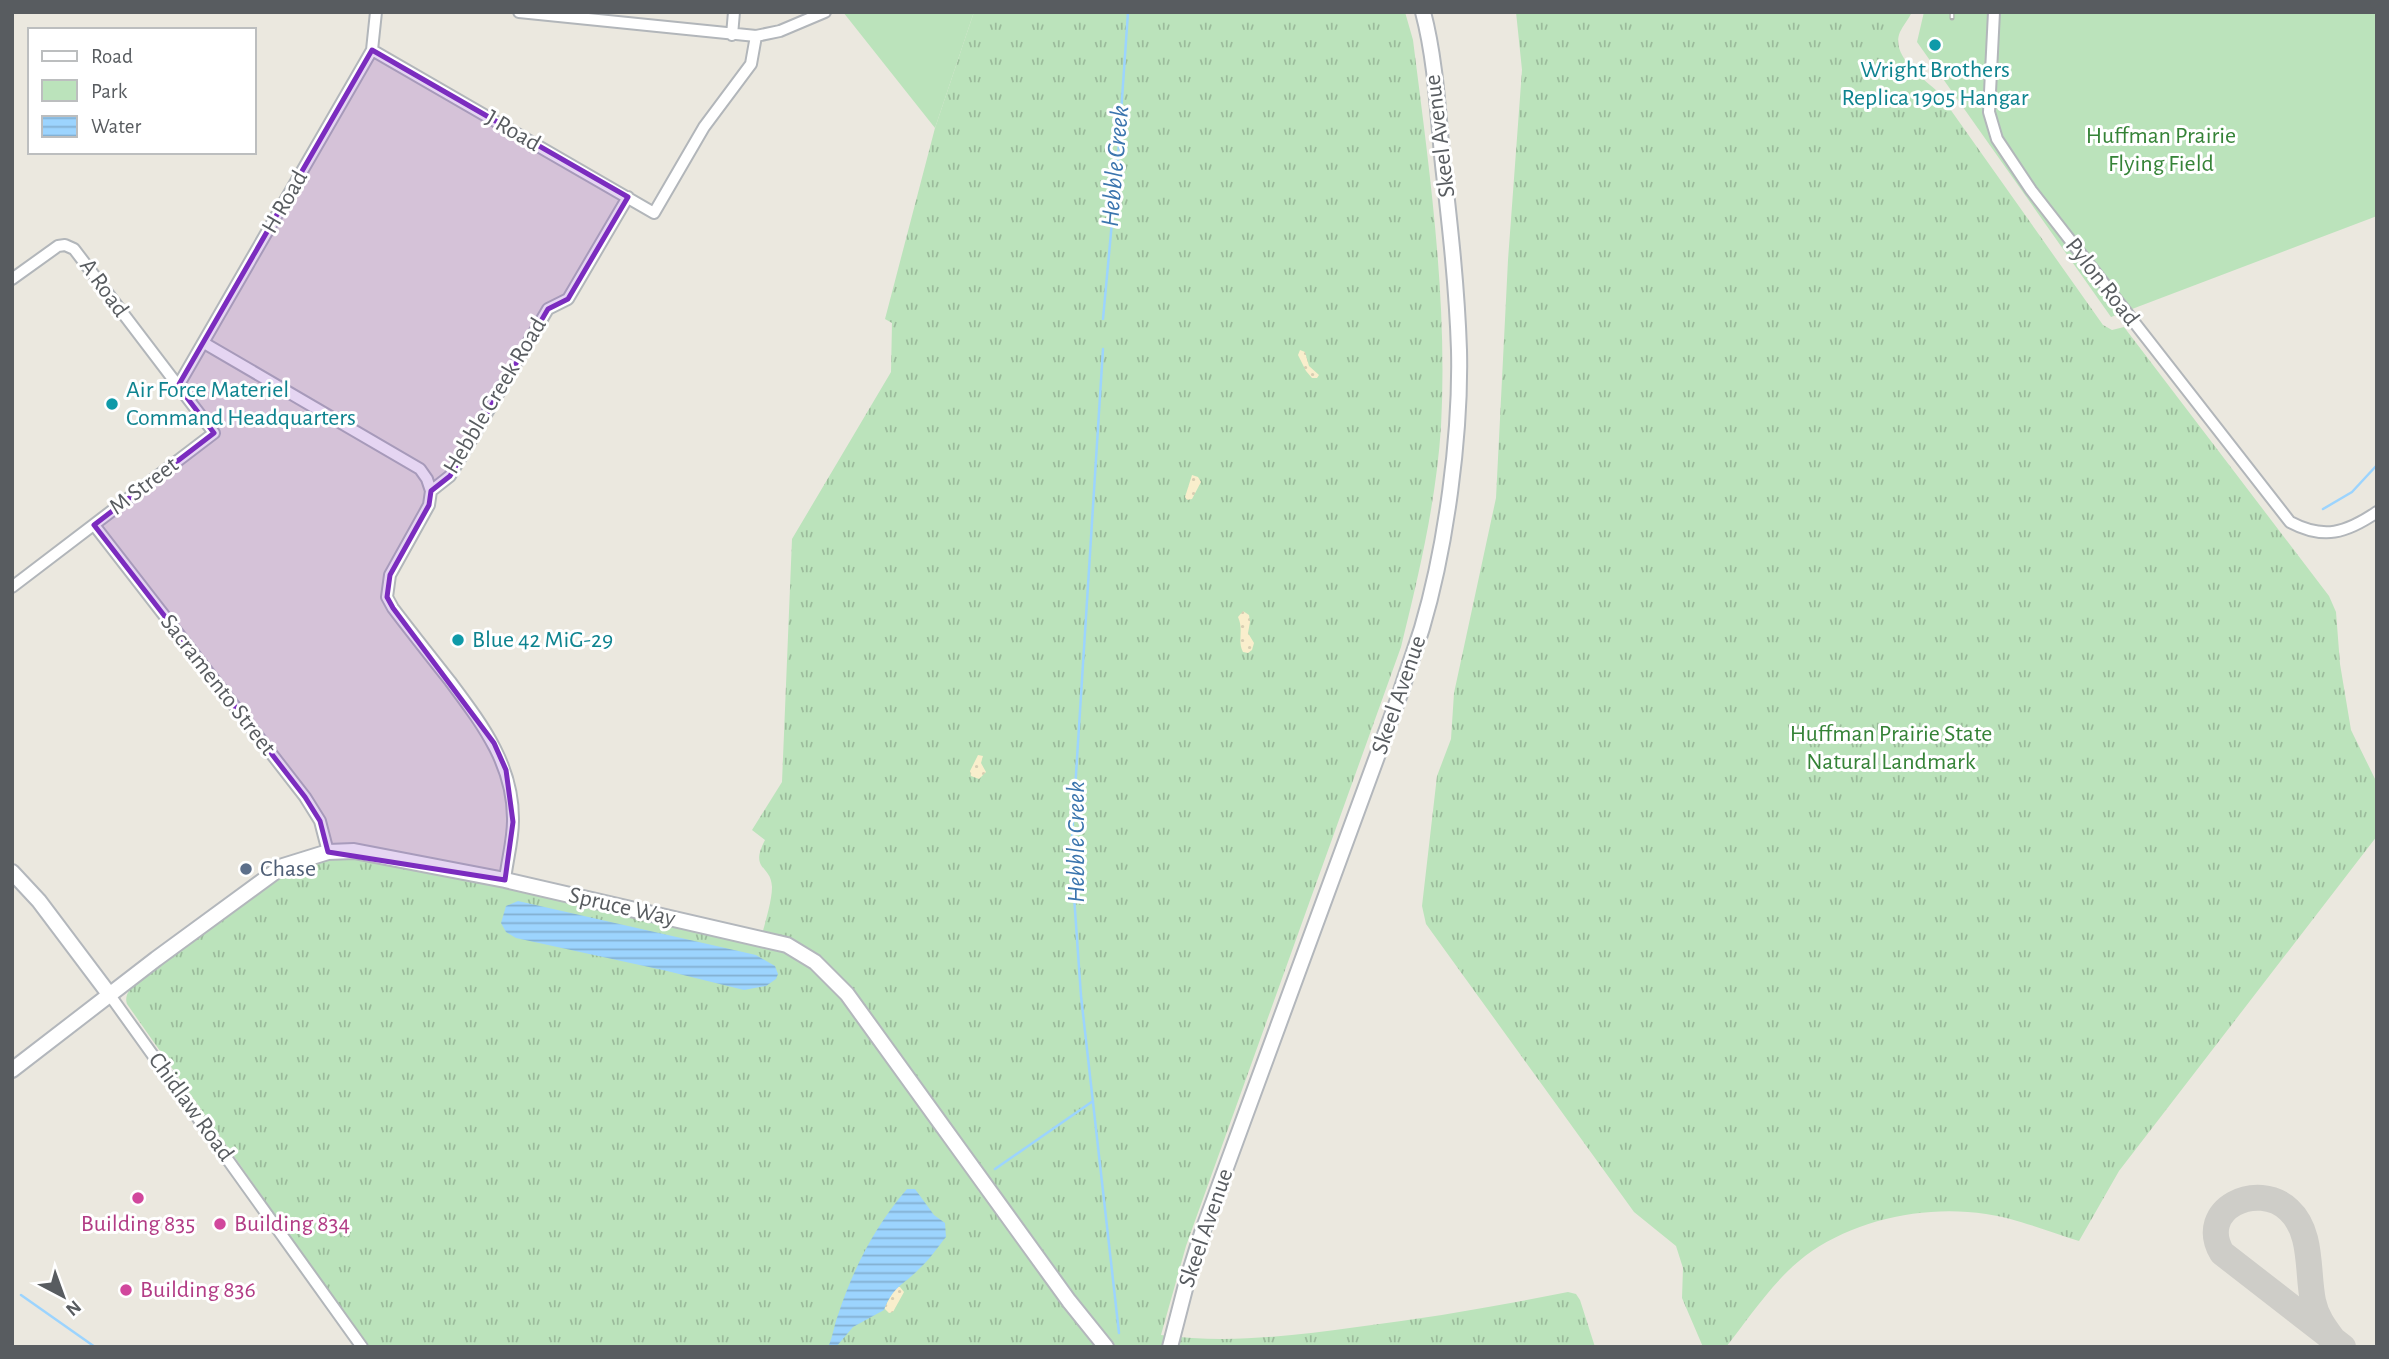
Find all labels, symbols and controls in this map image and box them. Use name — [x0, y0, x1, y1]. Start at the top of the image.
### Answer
legend — [28, 28, 256, 154]
marker: Wright Brothers Replica 1905 Hangar — [1927, 37, 1943, 53]
text: Road — [91, 46, 133, 67]
place label: Wright Brothers Replica 1905 Hangar — [1842, 58, 2029, 110]
street label: Skeel Avenue — [1421, 73, 1459, 199]
text: Park — [91, 81, 128, 102]
water label: Hebble Creek — [1097, 104, 1133, 228]
street label: J Road — [481, 106, 545, 156]
text: Water — [91, 116, 141, 137]
park label: Huffman Prairie Flying Field — [2086, 124, 2236, 176]
street label: H Road — [258, 167, 312, 237]
street label: Pylon Road — [2060, 234, 2144, 330]
street label: A Road — [75, 254, 133, 322]
street label: Hebble Creek Road — [439, 314, 551, 478]
place label: Air Force Materiel Command Headquarters — [126, 378, 356, 430]
marker: Air Force Materiel Command Headquarters — [104, 396, 120, 412]
street label: M Street — [105, 452, 183, 519]
street label: Sacramento Street — [156, 610, 280, 760]
place label: Blue 42 MiG-29 — [472, 628, 613, 652]
marker: Blue 42 MiG-29 — [450, 632, 466, 648]
street label: Skeel Avenue — [1368, 633, 1430, 757]
park label: Huffman Prairie State Natural Landmark — [1790, 722, 1992, 774]
water label: Hebble Creek — [1063, 781, 1089, 903]
place label: Chase — [260, 857, 316, 881]
marker: Chase — [238, 861, 254, 877]
street label: Spruce Way — [566, 883, 678, 931]
street label: Chidlaw Road — [144, 1048, 238, 1166]
street label: Skeel Avenue — [1175, 1166, 1237, 1290]
marker: Building 835 — [130, 1190, 146, 1206]
place label: Building 835 — [81, 1212, 195, 1236]
place label: Building 834 — [234, 1212, 350, 1236]
marker: Building 834 — [212, 1216, 228, 1232]
north arrow — [28, 1261, 98, 1331]
place label: Building 836 — [140, 1278, 256, 1302]
marker: Building 836 — [118, 1282, 134, 1298]
text: N — [62, 1296, 84, 1319]

